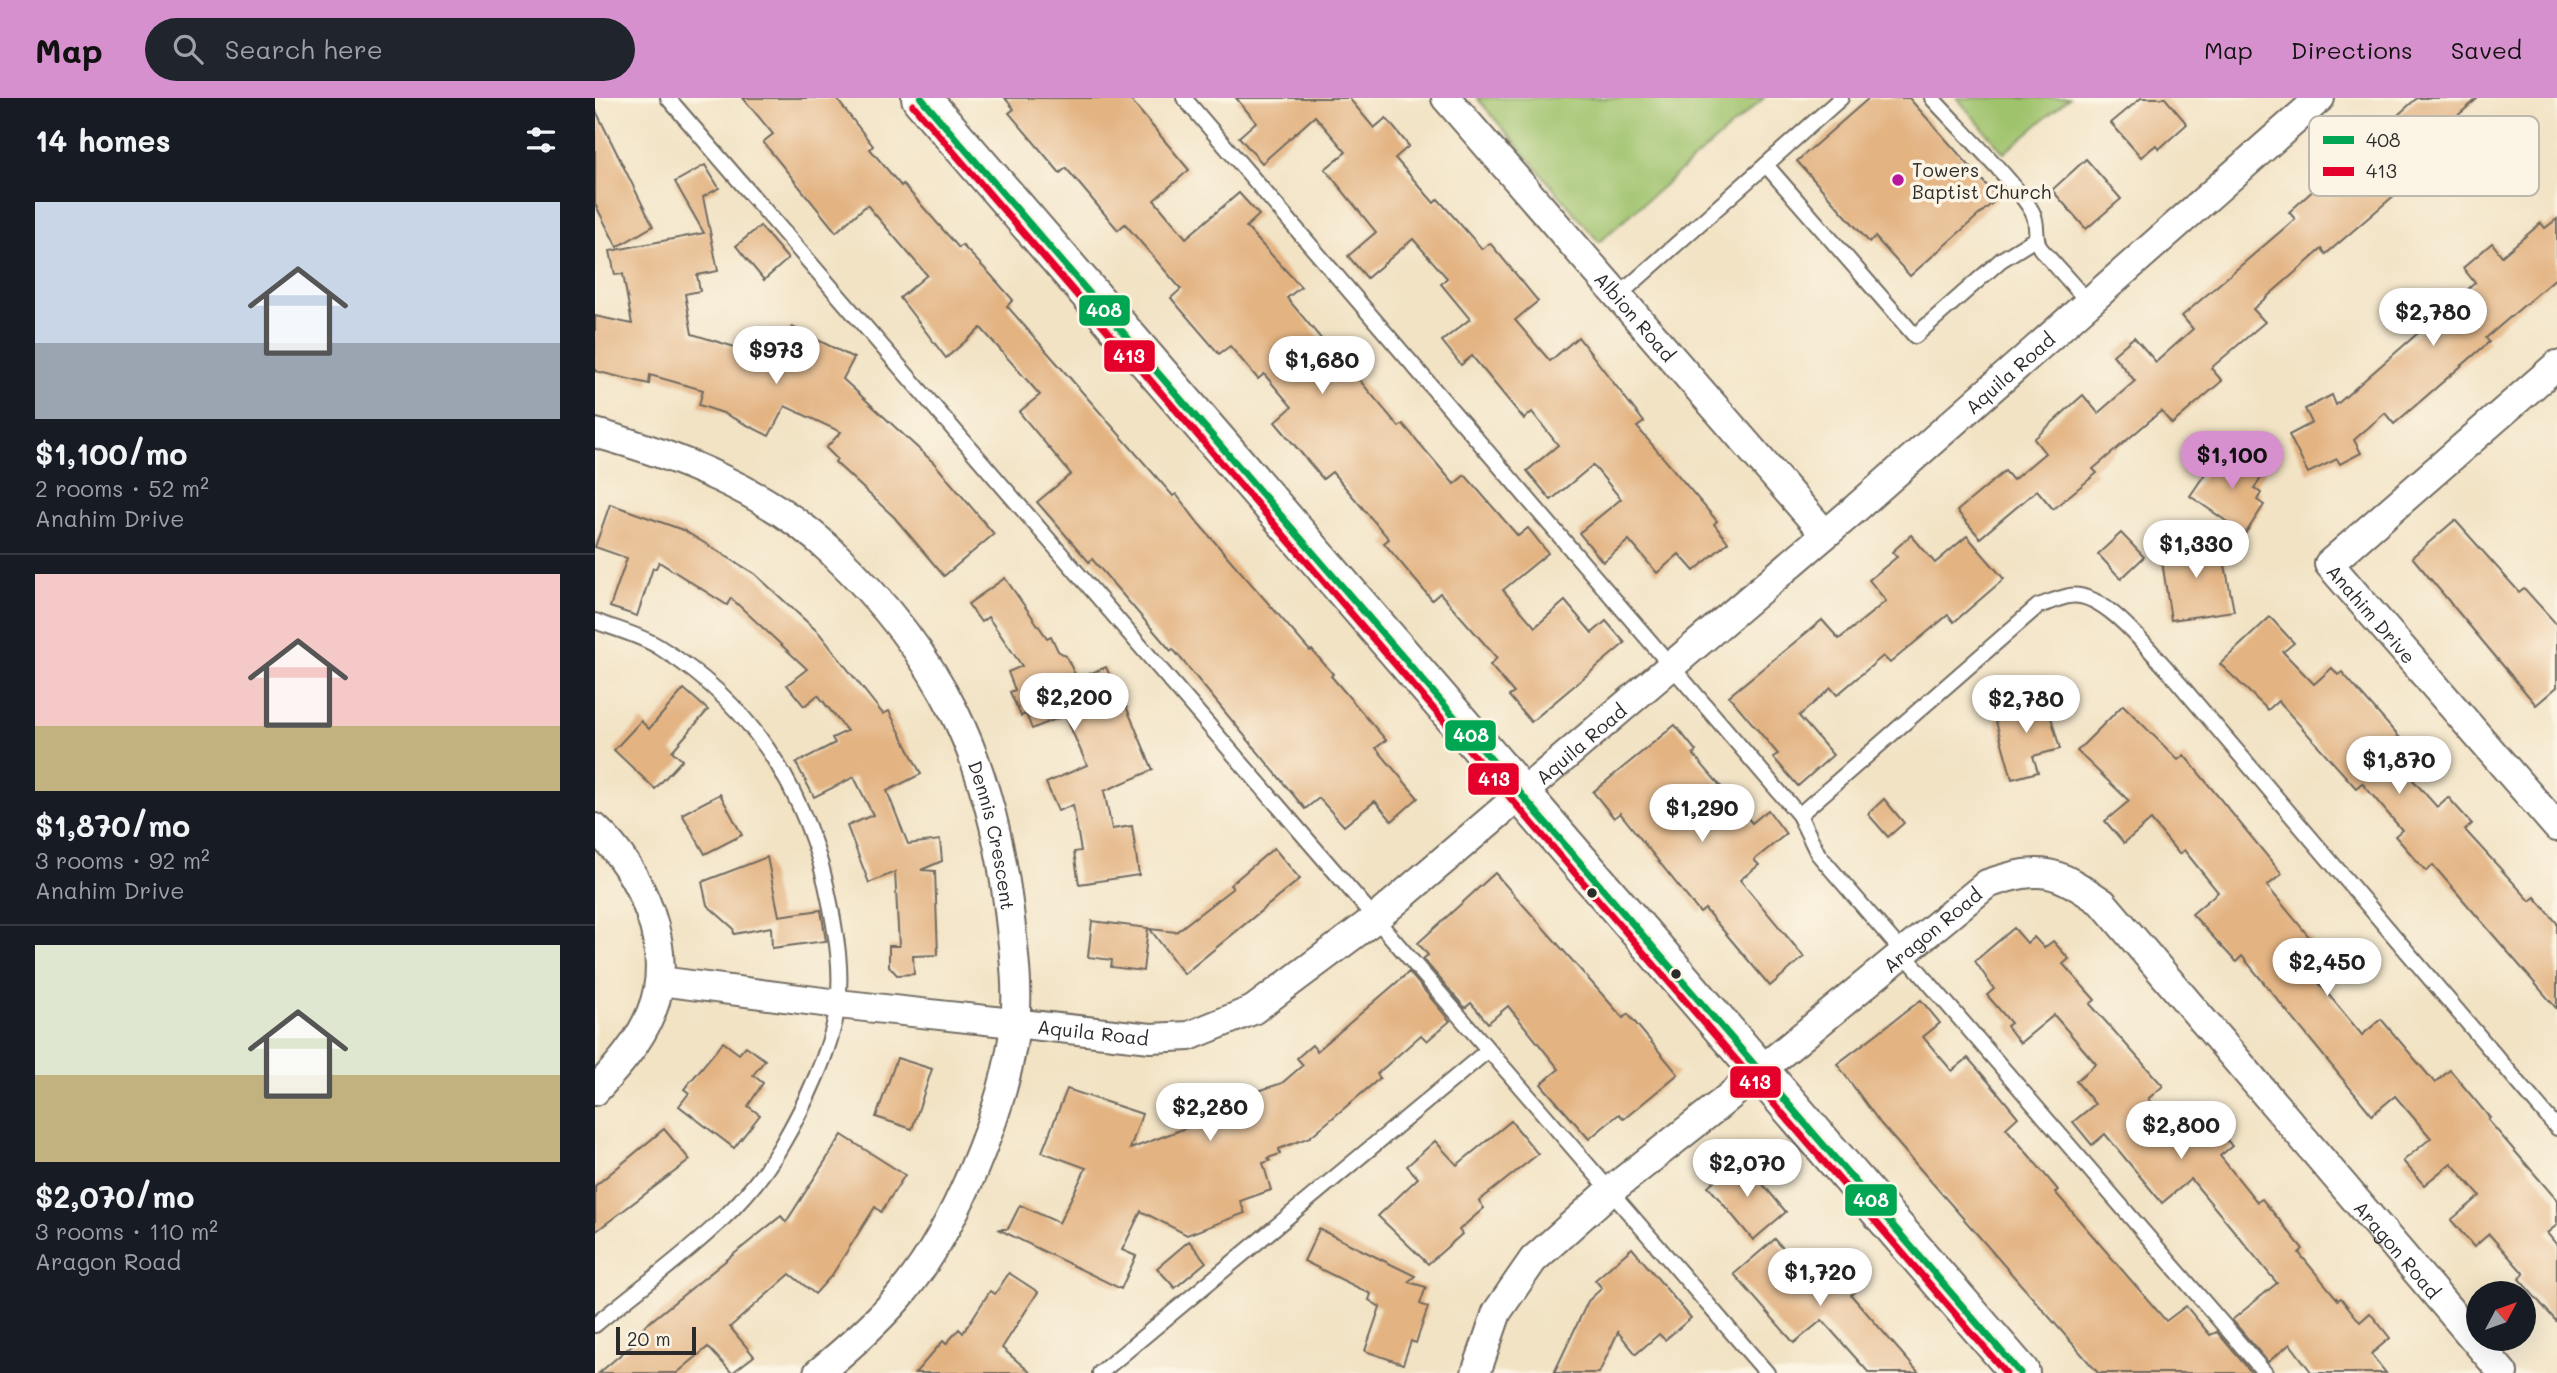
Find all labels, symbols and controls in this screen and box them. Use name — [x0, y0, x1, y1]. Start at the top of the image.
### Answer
search box — [145, 18, 635, 81]
text: Map — [35, 28, 103, 71]
icon: search — [169, 30, 207, 68]
text: Search here — [225, 32, 383, 66]
text: Map — [2204, 34, 2253, 65]
text: Directions — [2291, 34, 2413, 65]
text: Saved — [2451, 34, 2522, 65]
legend — [2309, 116, 2539, 196]
text: 14 homes — [35, 120, 171, 160]
icon: filters — [522, 121, 560, 159]
text: 408 — [2366, 127, 2400, 152]
place label: Towers Baptist Church — [1912, 157, 2051, 204]
text: 413 — [2366, 158, 2397, 183]
marker: Towers Baptist Church — [1890, 172, 1906, 188]
icon: home — [235, 248, 361, 374]
street label: Albion Road — [1590, 266, 1681, 366]
pin: $2,780 — [2376, 288, 2490, 348]
line badge: 408 — [1078, 294, 1131, 327]
text: $2,780 — [2395, 296, 2471, 326]
text: 408 — [1086, 297, 1122, 322]
street label: Aquila Road — [1959, 326, 2060, 419]
pin: $973 — [735, 327, 817, 386]
text: $973 — [749, 334, 803, 364]
pin: $1,680 — [1265, 336, 1379, 396]
line badge: 413 — [1103, 339, 1156, 373]
text: 413 — [1113, 343, 1145, 368]
text: $1,680 — [1285, 344, 1359, 374]
pin: $1,100 — [2175, 432, 2289, 491]
text: $1,100/mo — [35, 433, 187, 473]
text: $1,100 — [2196, 439, 2268, 469]
text: 2 rooms · 52 m² — [35, 473, 209, 503]
text: Anahim Drive — [35, 503, 184, 533]
pin: $1,330 — [2139, 520, 2253, 580]
text: $1,330 — [2159, 528, 2233, 558]
street label: Anahim Drive — [2322, 559, 2422, 668]
icon: home — [235, 620, 361, 746]
pin: $2,200 — [1017, 674, 1131, 733]
pin: $2,780 — [1969, 676, 2083, 735]
text: $2,200 — [1036, 681, 1112, 711]
text: $2,780 — [1988, 683, 2064, 713]
street label: Aquila Road — [1530, 698, 1631, 789]
line badge: 408 — [1444, 719, 1497, 752]
text: 408 — [1453, 722, 1489, 747]
pin: $1,870 — [2342, 736, 2456, 796]
text: $1,870 — [2362, 744, 2436, 774]
street label: Dennis Crescent — [963, 757, 1021, 912]
line badge: 413 — [1467, 762, 1520, 796]
text: 413 — [1478, 766, 1510, 791]
pin: $1,290 — [1645, 784, 1759, 844]
text: $1,290 — [1666, 792, 1738, 822]
text: $1,870/mo — [35, 805, 190, 845]
text: 3 rooms · 92 m² — [35, 845, 210, 875]
text: Anahim Drive — [35, 875, 184, 905]
street label: Aragon Road — [1877, 881, 1987, 977]
unlabelled marker — [1585, 886, 1599, 900]
pin: $2,450 — [2270, 939, 2384, 998]
text: $2,450 — [2289, 946, 2365, 976]
unlabelled marker — [1669, 967, 1683, 981]
icon: home — [235, 991, 361, 1117]
street label: Aquila Road — [1036, 1013, 1150, 1050]
line badge: 413 — [1729, 1065, 1782, 1099]
text: 413 — [1739, 1069, 1771, 1094]
pin: $2,280 — [1153, 1084, 1267, 1143]
text: $2,280 — [1172, 1091, 1248, 1121]
pin: $2,800 — [2124, 1102, 2238, 1161]
text: $2,800 — [2142, 1109, 2220, 1139]
pin: $2,070 — [1690, 1140, 1804, 1199]
text: $2,070 — [1709, 1147, 1785, 1177]
text: $2,070/mo — [35, 1176, 194, 1216]
line badge: 408 — [1844, 1183, 1898, 1217]
text: 408 — [1853, 1187, 1889, 1212]
street label: Aragon Road — [2349, 1195, 2446, 1303]
text: 3 rooms · 110 m² — [35, 1216, 218, 1246]
text: Aragon Road — [35, 1246, 181, 1276]
pin: $1,720 — [1763, 1248, 1877, 1308]
text: $1,720 — [1784, 1256, 1856, 1286]
north arrow — [2466, 1281, 2536, 1351]
map controls — [2466, 1281, 2536, 1351]
scale bar — [616, 1324, 697, 1356]
text: 20 m — [627, 1326, 671, 1351]

